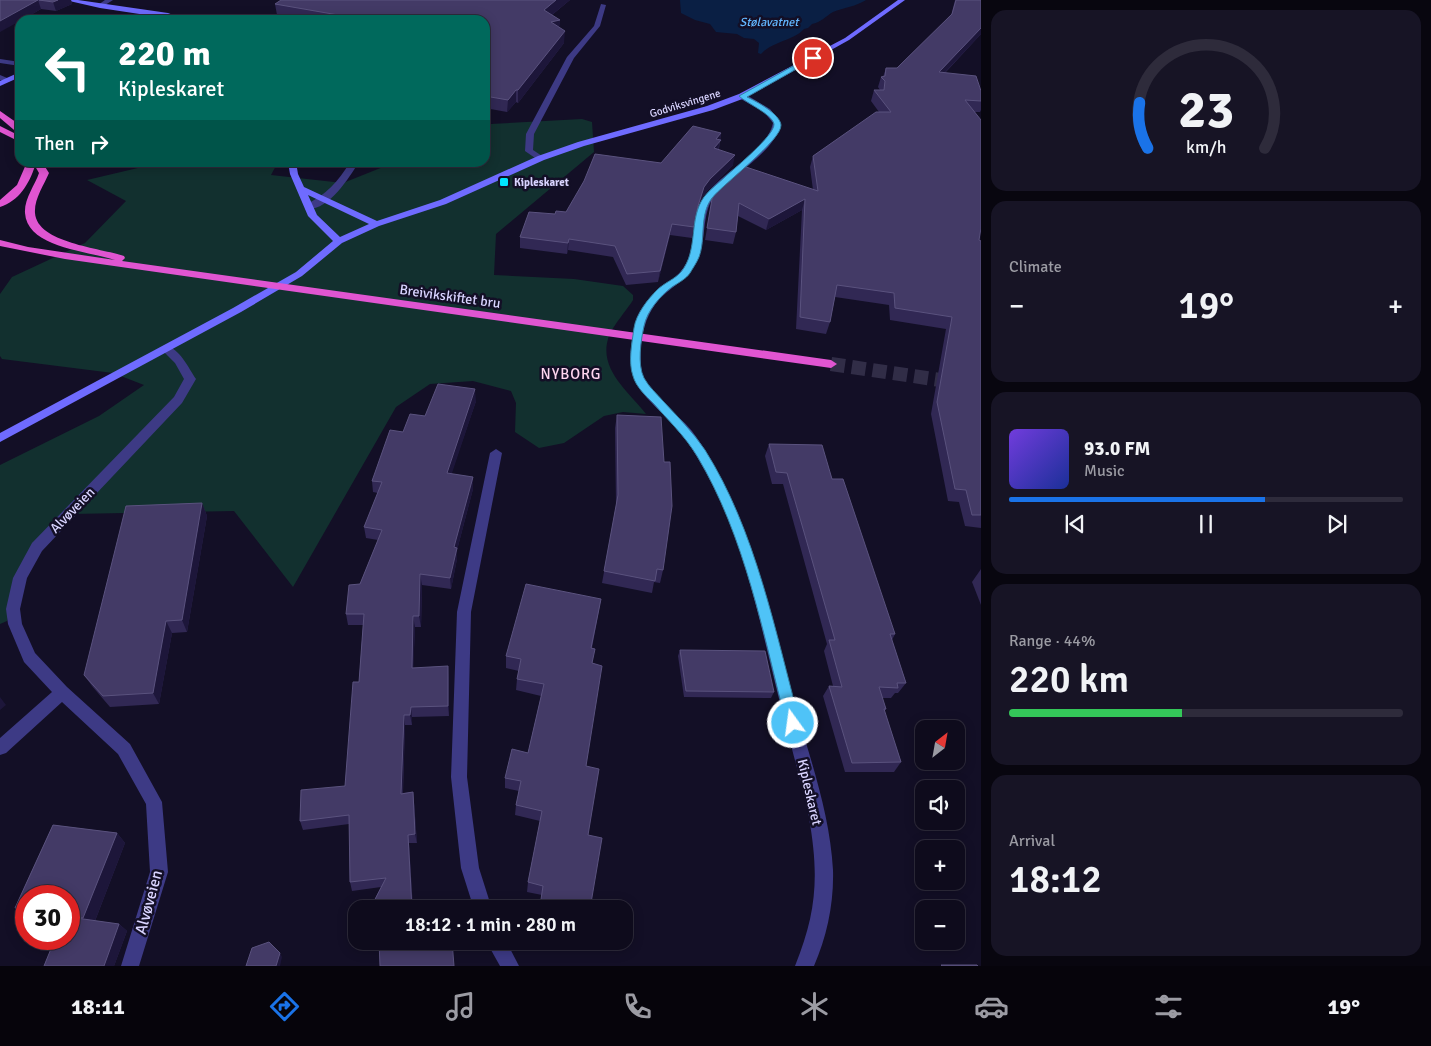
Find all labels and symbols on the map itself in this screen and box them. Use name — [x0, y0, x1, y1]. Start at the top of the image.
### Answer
water label: Stølavatnet — [740, 15, 800, 30]
pin — [792, 37, 834, 79]
street label: Godviksvingene — [648, 87, 722, 120]
marker: Kipleskaret — [498, 176, 510, 188]
place label: Kipleskaret — [514, 176, 569, 189]
street label: Breivikskiftet bru — [398, 281, 502, 312]
district label: NYBORG — [540, 365, 602, 383]
street label: Alvøveien — [46, 484, 98, 537]
position arrow — [766, 696, 818, 748]
north arrow — [915, 720, 965, 770]
street label: Kipleskaret — [794, 757, 825, 827]
street label: Alvøveien — [131, 868, 167, 937]
speed limit sign: 30 — [15, 885, 80, 950]

